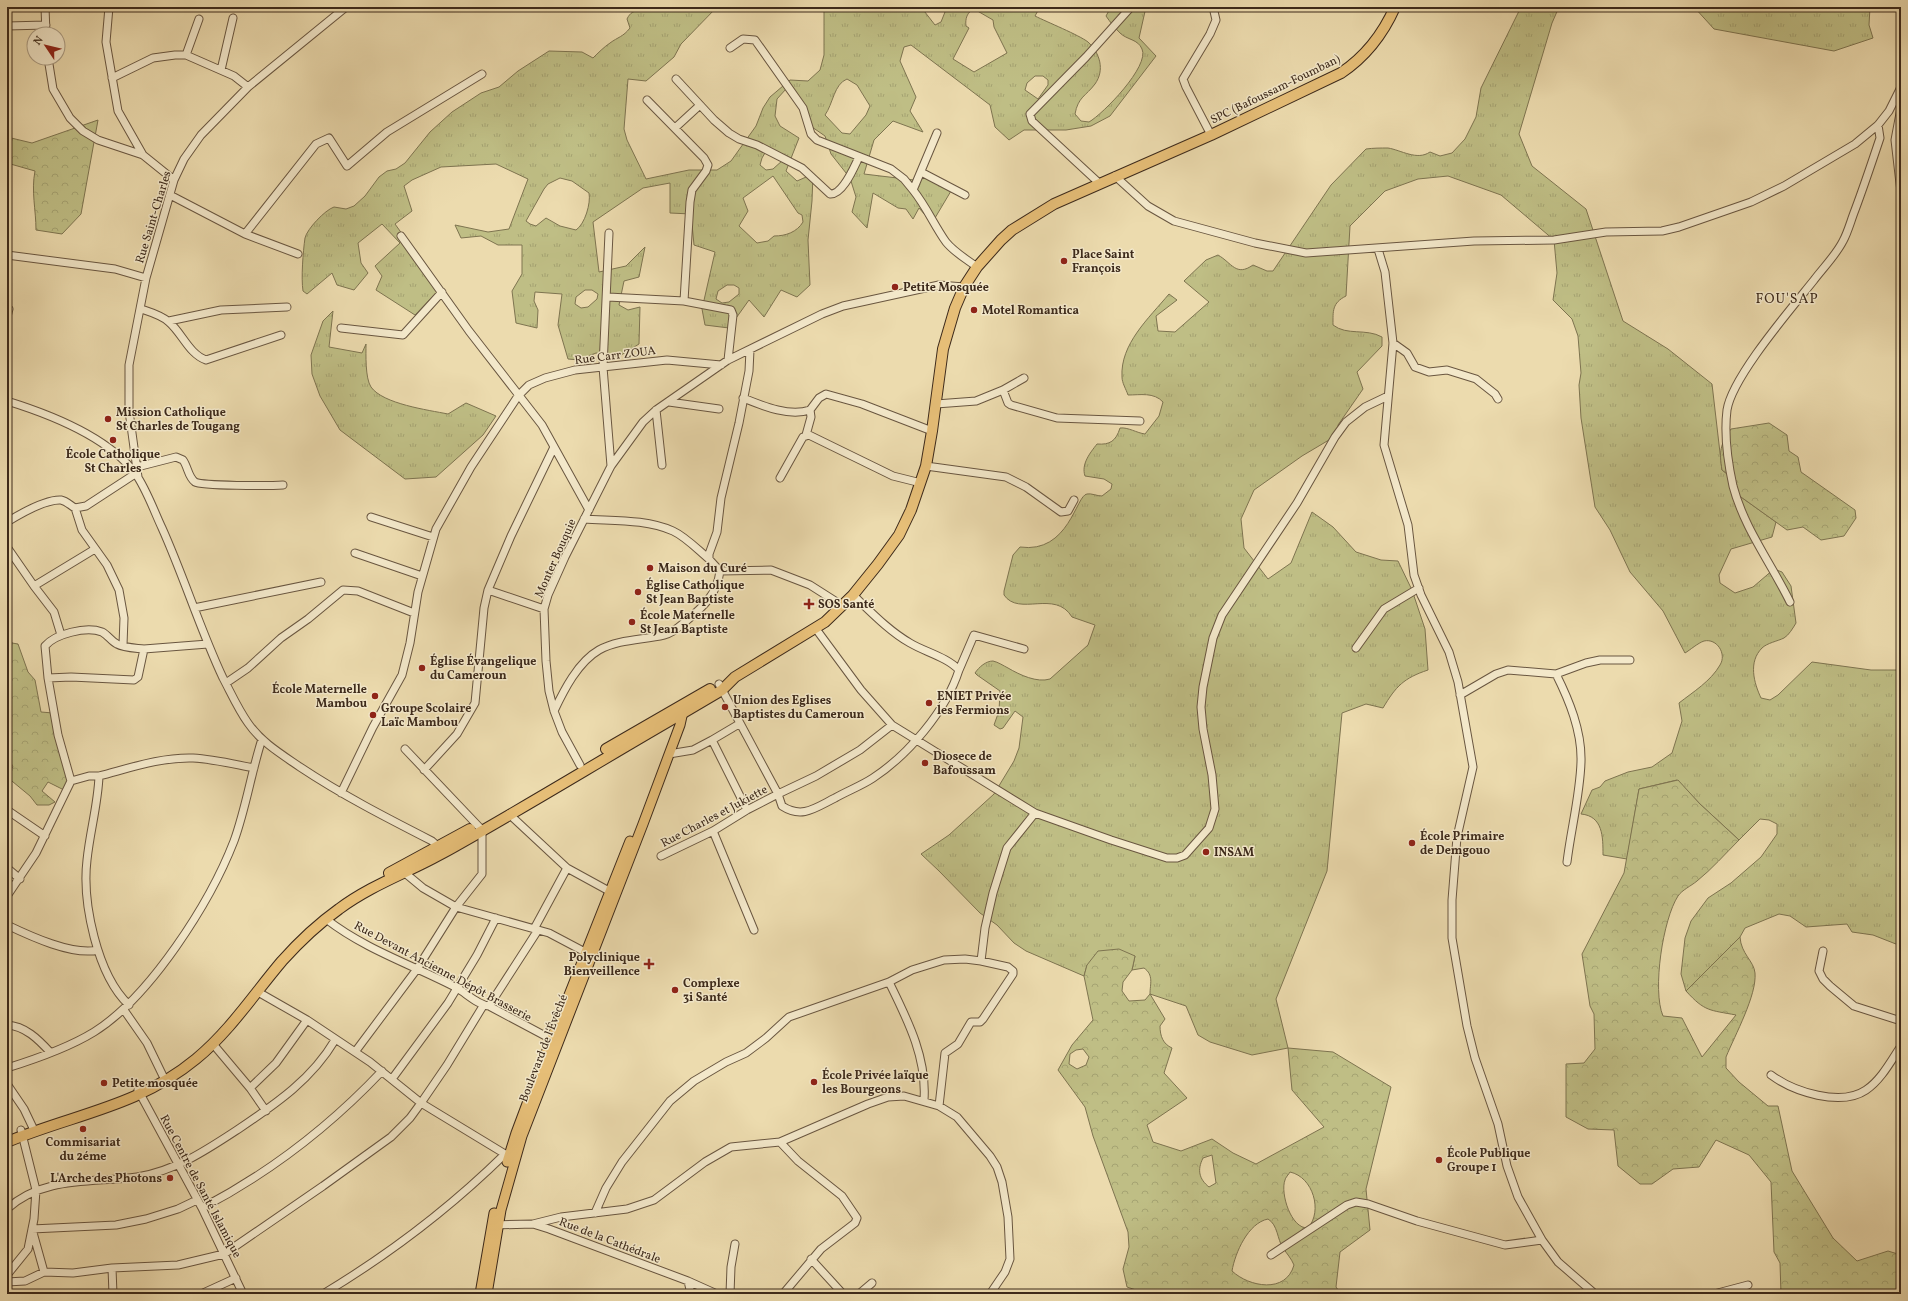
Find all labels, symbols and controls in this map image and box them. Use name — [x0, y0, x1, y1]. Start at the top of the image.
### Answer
north arrow — [26, 26, 66, 66]
text: N — [31, 34, 47, 49]
street label: SPC (Bafoussam-Foumban) — [1208, 51, 1344, 128]
street label: Rue Saint-Charles — [132, 169, 176, 266]
place label: Place Saint François — [1072, 247, 1135, 277]
marker: Place Saint François — [1059, 256, 1069, 266]
place label: Petite Mosquée — [903, 280, 989, 296]
marker: Petite Mosquée — [890, 282, 900, 292]
district label: FOU'SAP — [1755, 290, 1819, 309]
place label: Motel Romantica — [982, 303, 1079, 319]
marker: Motel Romantica — [969, 305, 979, 315]
street label: Rue Carr ZOUA — [574, 343, 657, 369]
place label: Mission Catholique St Charles de Tougang — [116, 405, 240, 435]
marker: Mission Catholique St Charles de Tougang — [103, 414, 113, 424]
marker: École Catholique St Charles — [108, 435, 118, 445]
place label: École Catholique St Charles — [66, 446, 160, 477]
street label: Monter Bouquie — [531, 516, 581, 600]
place label: Maison du Curé — [658, 561, 747, 577]
marker: Maison du Curé — [645, 563, 655, 573]
place label: Église Catholique St Jean Baptiste — [646, 577, 744, 608]
marker: Église Catholique St Jean Baptiste — [633, 587, 643, 597]
place label: SOS Santé — [818, 597, 874, 613]
marker: SOS Santé — [803, 598, 815, 610]
place label: École Maternelle St Jean Baptiste — [640, 607, 735, 638]
marker: École Maternelle St Jean Baptiste — [627, 617, 637, 627]
place label: Église Évangelique du Cameroun — [430, 653, 537, 684]
marker: Église Évangelique du Cameroun — [417, 663, 427, 673]
place label: École Maternelle Mambou — [272, 681, 368, 712]
place label: ENIET Privée les Fermions — [937, 689, 1011, 719]
marker: École Maternelle Mambou — [370, 691, 380, 701]
place label: Union des Eglises Baptistes du Cameroun — [733, 693, 865, 723]
marker: ENIET Privée les Fermions — [924, 698, 934, 708]
place label: Groupe Scolaire Laïc Mambou — [381, 701, 471, 731]
marker: Union des Eglises Baptistes du Cameroun — [720, 702, 730, 712]
marker: Groupe Scolaire Laïc Mambou — [368, 710, 378, 720]
place label: Diosece de Bafoussam — [933, 749, 996, 779]
marker: Diosece de Bafoussam — [920, 758, 930, 768]
street label: Rue Charles et Jukiette — [658, 782, 771, 852]
place label: École Primaire de Demgouo — [1420, 828, 1504, 859]
marker: École Primaire de Demgouo — [1407, 838, 1417, 848]
place label: INSAM — [1214, 845, 1255, 861]
marker: INSAM — [1201, 847, 1211, 857]
street label: Rue Devant Ancienne Dépôt Brasserie — [351, 918, 535, 1026]
place label: Polyclinique Bienveillence — [564, 950, 640, 980]
marker: Polyclinique Bienveillence — [643, 958, 655, 970]
place label: Complexe 3i Santé — [683, 976, 740, 1006]
marker: Complexe 3i Santé — [670, 985, 680, 995]
street label: Boulevard de l'Évêché — [515, 992, 572, 1104]
place label: École Privée laïque les Bourgeons — [822, 1067, 929, 1098]
place label: Petite mosquée — [112, 1076, 198, 1092]
marker: École Privée laïque les Bourgeons — [809, 1077, 819, 1087]
marker: Petite mosquée — [99, 1078, 109, 1088]
street label: Rue Centre de Santé Islamique — [155, 1112, 245, 1261]
marker: Commisariat du 2éme — [78, 1124, 88, 1134]
place label: Commisariat du 2éme — [46, 1135, 121, 1165]
place label: École Publique Groupe 1 — [1447, 1145, 1530, 1176]
marker: École Publique Groupe 1 — [1434, 1155, 1444, 1165]
place label: L'Arche des Photons — [50, 1171, 162, 1187]
marker: L'Arche des Photons — [165, 1173, 175, 1183]
street label: Rue de la Cathédrale — [557, 1214, 663, 1268]

